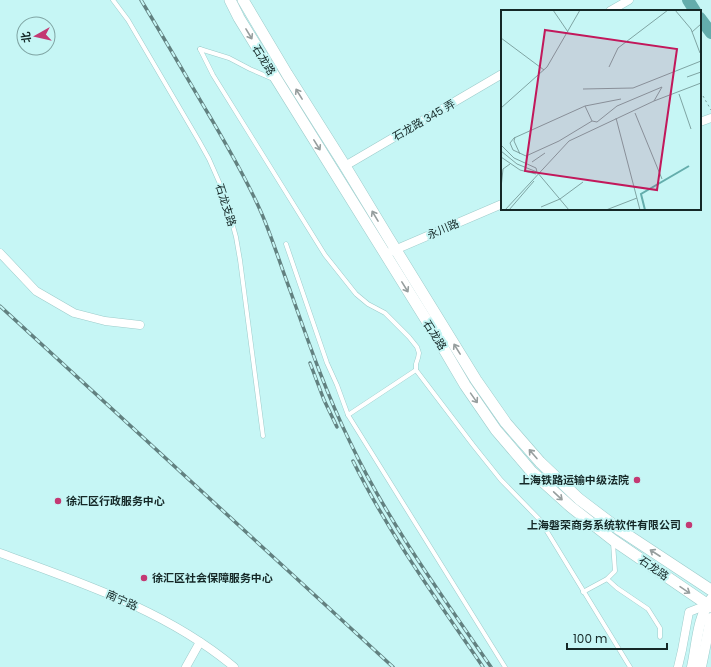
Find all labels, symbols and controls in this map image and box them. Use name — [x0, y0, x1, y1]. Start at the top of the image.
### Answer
inset map — [501, 10, 701, 210]
north arrow — [16, 16, 56, 56]
one-way arrow — [245, 28, 253, 40]
text: 北 — [17, 31, 35, 44]
street label: 石龙路 — [249, 42, 279, 78]
one-way arrow — [295, 88, 303, 100]
street label: 石龙路 345 弄 — [390, 96, 458, 144]
one-way arrow — [313, 139, 321, 151]
street label: 石龙支路 — [212, 182, 240, 228]
one-way arrow — [371, 210, 379, 222]
street label: 永川路 — [425, 215, 461, 243]
one-way arrow — [400, 282, 409, 293]
street label: 石龙路 — [419, 317, 451, 353]
one-way arrow — [452, 343, 460, 355]
one-way arrow — [470, 392, 478, 403]
one-way arrow — [528, 448, 537, 459]
place label: 上海铁路运输中级法院 — [519, 472, 629, 488]
marker: 上海铁路运输中级法院 — [632, 475, 642, 485]
one-way arrow — [553, 491, 563, 501]
place label: 徐汇区行政服务中心 — [66, 493, 165, 509]
marker: 徐汇区行政服务中心 — [53, 496, 63, 506]
place label: 上海磐荣商务系统软件有限公司 — [527, 517, 681, 533]
marker: 上海磐荣商务系统软件有限公司 — [684, 520, 694, 530]
one-way arrow — [650, 549, 661, 557]
street label: 石龙路 — [636, 552, 672, 584]
place label: 徐汇区社会保障服务中心 — [152, 570, 273, 586]
marker: 徐汇区社会保障服务中心 — [139, 573, 149, 583]
street label: 南宁路 — [104, 586, 140, 614]
one-way arrow — [679, 586, 690, 594]
scale bar — [567, 625, 667, 651]
text: 100 m — [573, 630, 607, 647]

